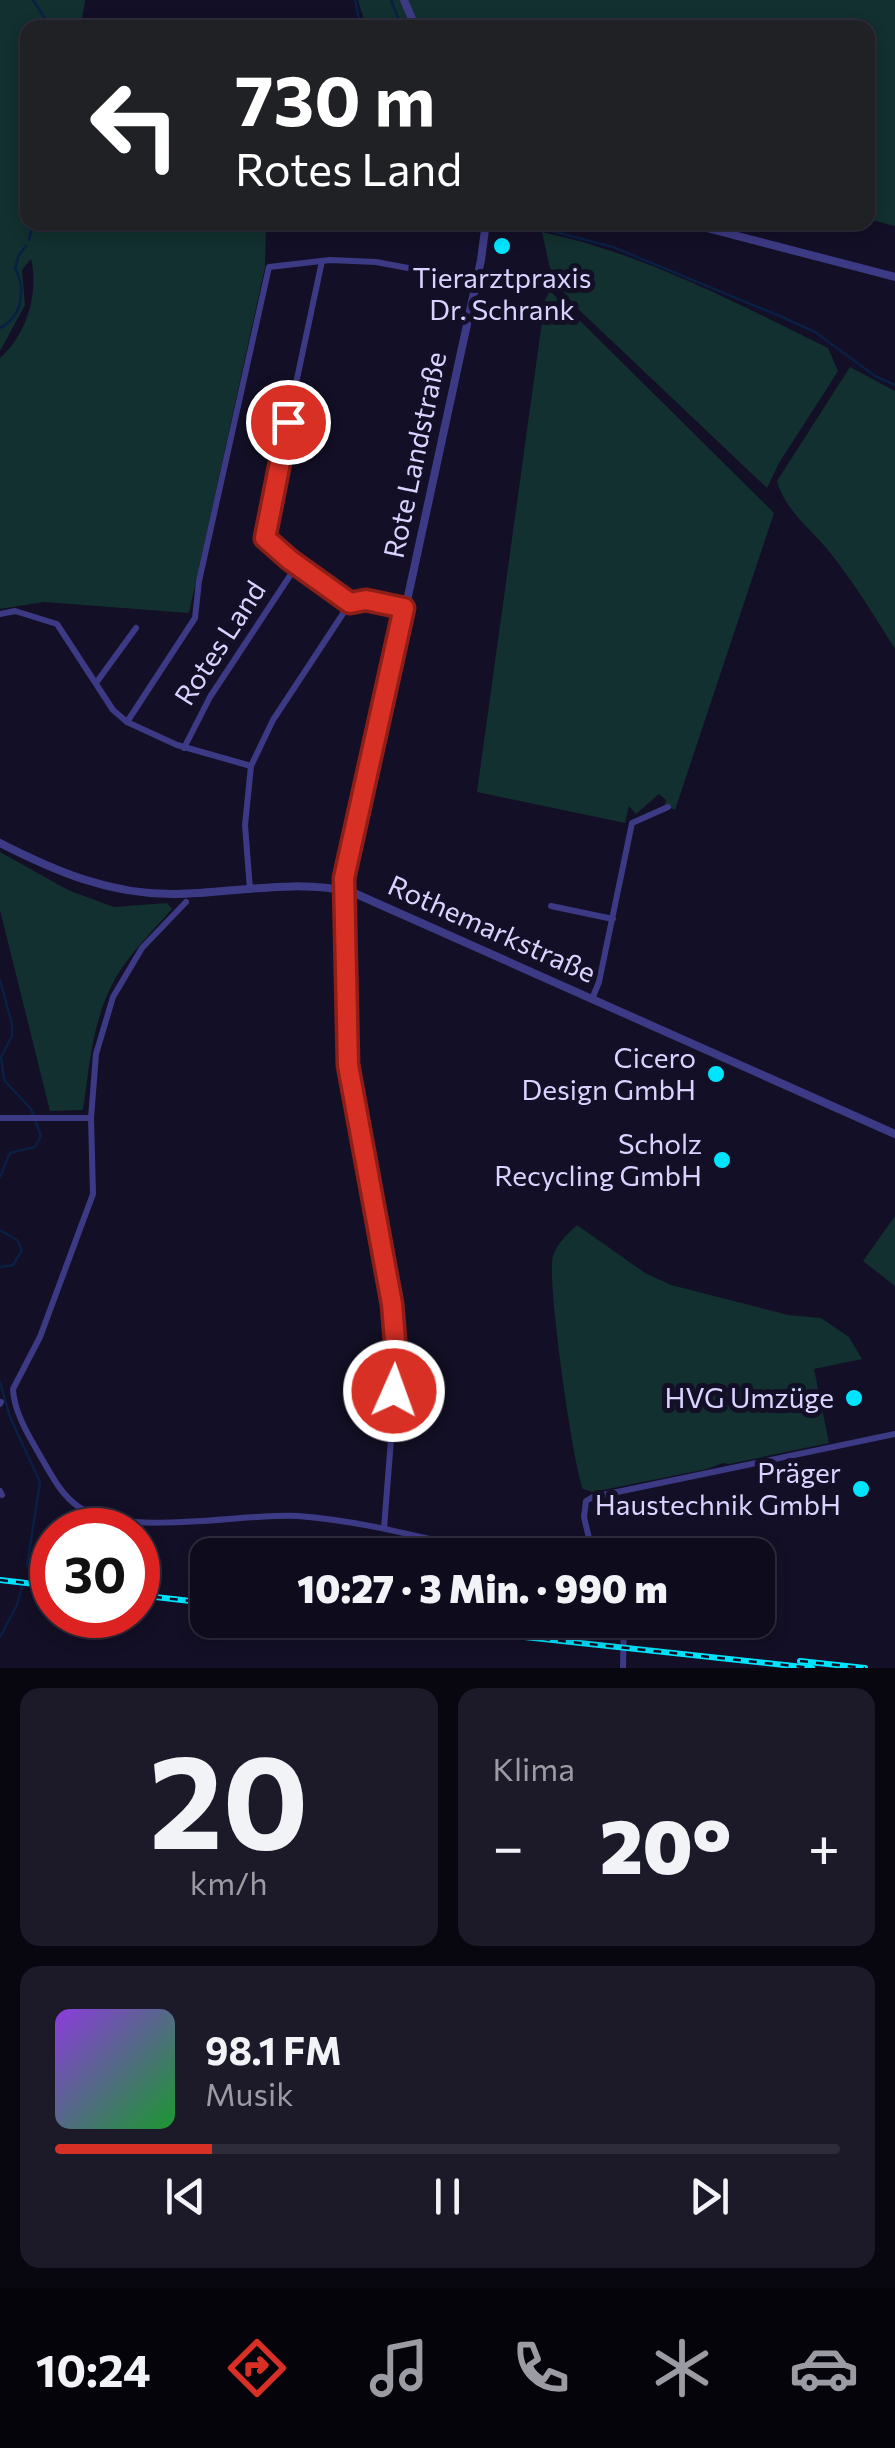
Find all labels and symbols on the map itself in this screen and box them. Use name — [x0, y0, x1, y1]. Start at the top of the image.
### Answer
marker: Tierarztpraxis Dr. Schrank — [491, 235, 513, 257]
place label: Tierarztpraxis Dr. Schrank — [413, 260, 592, 326]
street label: Rote Landstraße — [376, 348, 452, 561]
pin — [246, 380, 331, 465]
street label: Rotes Land — [166, 574, 272, 711]
street label: Rothemarkstraße — [383, 867, 601, 989]
place label: Cicero Design GmbH — [522, 1040, 696, 1106]
marker: Cicero Design GmbH — [705, 1063, 727, 1085]
place label: Scholz Recycling GmbH — [494, 1126, 702, 1192]
marker: Scholz Recycling GmbH — [711, 1149, 733, 1171]
position arrow — [342, 1339, 446, 1443]
place label: HVG Umzüge — [664, 1380, 834, 1414]
marker: HVG Umzüge — [843, 1387, 865, 1409]
place label: Präger Haustechnik GmbH — [595, 1455, 841, 1521]
marker: Präger Haustechnik GmbH — [850, 1478, 872, 1500]
speed limit sign: 30 — [30, 1508, 160, 1638]

